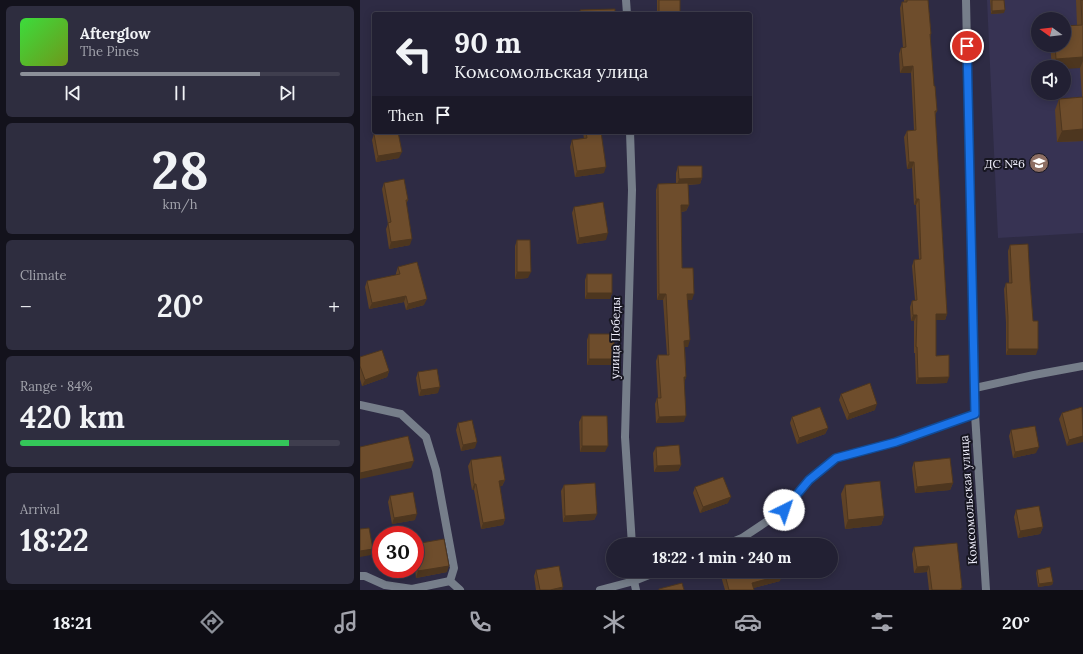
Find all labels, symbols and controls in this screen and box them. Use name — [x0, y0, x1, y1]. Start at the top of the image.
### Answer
north arrow — [1031, 12, 1071, 52]
map controls — [1031, 12, 1071, 100]
text: Afterglow — [80, 24, 150, 43]
text: 90 m — [454, 25, 521, 61]
icon: left — [388, 28, 440, 80]
pin — [950, 29, 984, 63]
icon: arrive — [956, 35, 978, 57]
text: The Pines — [80, 43, 139, 60]
text: Комсомольская улица — [454, 60, 648, 83]
button: sound — [1031, 60, 1071, 100]
icon: previous — [62, 82, 84, 104]
icon: pause — [169, 82, 191, 104]
icon: next — [276, 82, 298, 104]
icon: arrive — [432, 104, 454, 126]
text: Then — [388, 106, 424, 125]
text: 28 — [151, 137, 209, 203]
school or university icon: ДС №6 — [1028, 152, 1050, 174]
place label: ДС №6 — [984, 156, 1025, 171]
text: km/h — [162, 196, 198, 213]
text: Climate — [20, 267, 67, 284]
text: 20° — [157, 287, 203, 325]
text: − — [20, 292, 32, 320]
text: + — [328, 292, 340, 320]
street label: улица Победы — [607, 296, 623, 379]
text: Range · 84% — [20, 378, 93, 395]
text: 420 km — [20, 398, 125, 436]
street label: Комсомольская улица — [956, 435, 980, 565]
position arrow — [763, 489, 805, 531]
text: Arrival — [20, 501, 60, 518]
text: 18:22 — [20, 521, 89, 559]
speed limit sign: 30 — [372, 526, 424, 578]
text: 18:22 · 1 min · 240 m — [653, 548, 791, 567]
icon: directions — [198, 608, 226, 636]
icon: music — [332, 608, 360, 636]
icon: phone — [466, 608, 494, 636]
icon: climate — [600, 608, 628, 636]
icon: car — [734, 608, 762, 636]
icon: filters — [868, 608, 896, 636]
text: 18:21 — [53, 611, 92, 634]
text: 20° — [1002, 611, 1030, 634]

